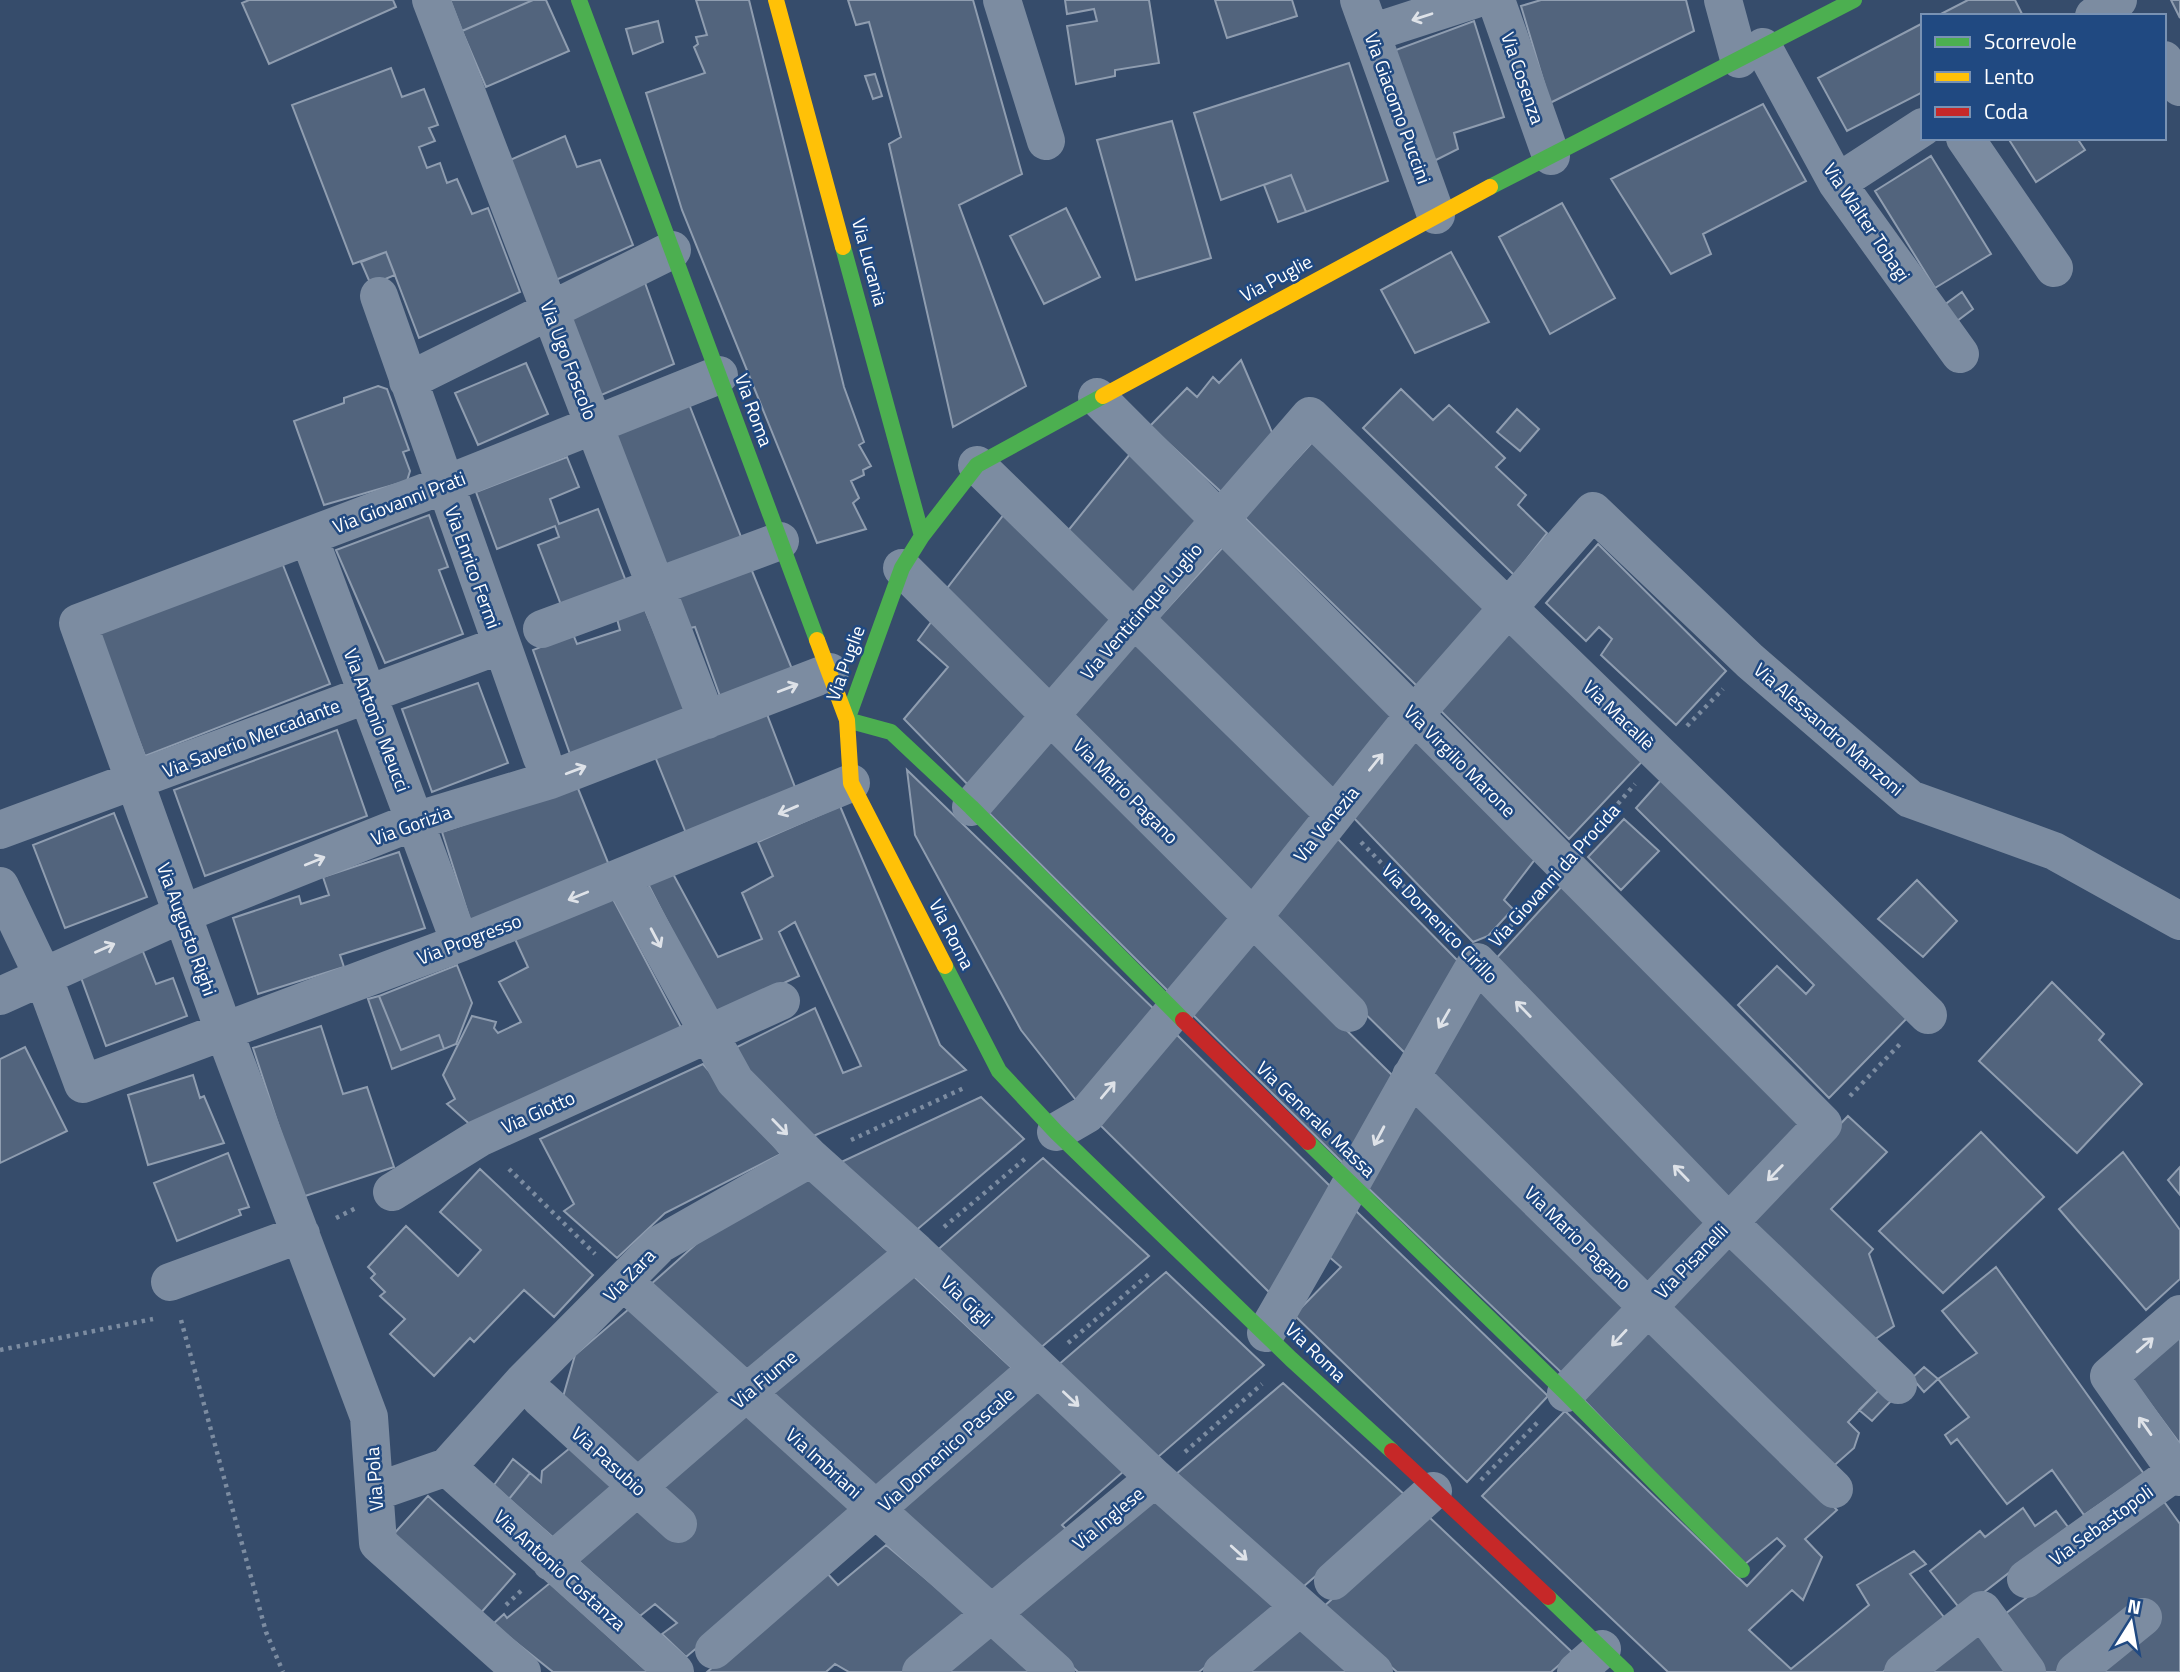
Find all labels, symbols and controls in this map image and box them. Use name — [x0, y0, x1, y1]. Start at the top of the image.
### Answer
one-way arrow — [1411, 11, 1433, 24]
legend — [1921, 14, 2166, 140]
text: Scorrevole — [1984, 25, 2077, 57]
street label: Via Giacomo Puccini — [1358, 28, 1439, 187]
street label: Via Cosenza — [1494, 28, 1553, 128]
text: Lento — [1984, 60, 2034, 92]
text: Coda — [1984, 95, 2028, 127]
street label: Via Walter Tobagi — [1817, 156, 1918, 287]
street label: Via Lucania — [845, 215, 896, 309]
street label: Via Puglie — [1234, 246, 1317, 309]
street label: Via Ugo Foscolo — [533, 296, 606, 424]
street label: Via Roma — [728, 369, 781, 451]
street label: Via Giovanni Prati — [328, 463, 469, 540]
street label: Via Enrico Fermi — [438, 501, 509, 632]
street label: Via Venticinque Luglio — [1073, 536, 1209, 686]
street label: Via Puglie — [818, 621, 872, 705]
street label: Via Antonio Meucci — [337, 644, 418, 796]
street label: Via Alessandro Manzoni — [1748, 655, 1911, 802]
street label: Via Macallè — [1577, 673, 1662, 757]
one-way arrow — [777, 680, 799, 693]
street label: Via Saverio Mercadante — [158, 690, 344, 785]
street label: Via Virgilio Marone — [1397, 698, 1523, 824]
street label: Via Mario Pagano — [1067, 731, 1186, 850]
one-way arrow — [1368, 754, 1384, 772]
one-way arrow — [564, 763, 586, 775]
street label: Via Venezia — [1286, 779, 1366, 868]
street label: Via Gorizia — [367, 796, 456, 852]
street label: Via Giovanni da Procida — [1481, 796, 1627, 953]
one-way arrow — [778, 804, 799, 817]
one-way arrow — [304, 854, 326, 867]
street label: Via Domenico Cirillo — [1375, 856, 1505, 989]
street label: Via Augusto Righi — [150, 858, 225, 1000]
one-way arrow — [567, 891, 589, 904]
street label: Via Roma — [922, 893, 983, 975]
street label: Via Progresso — [412, 905, 525, 972]
one-way arrow — [650, 927, 663, 948]
one-way arrow — [94, 941, 115, 954]
one-way arrow — [1515, 1001, 1532, 1018]
one-way arrow — [1437, 1008, 1451, 1028]
street label: Via Generale Massa — [1250, 1054, 1383, 1184]
one-way arrow — [1100, 1081, 1116, 1099]
street label: Via Giotto — [496, 1082, 579, 1141]
one-way arrow — [771, 1118, 788, 1135]
one-way arrow — [1372, 1125, 1385, 1146]
one-way arrow — [1767, 1164, 1784, 1181]
one-way arrow — [1672, 1165, 1689, 1182]
street label: Via Mario Pagano — [1518, 1179, 1639, 1297]
street label: Via Pisanelli — [1647, 1216, 1734, 1305]
street label: Via Zara — [596, 1241, 662, 1308]
street label: Via Gigli — [935, 1268, 1000, 1333]
street label: Via Roma — [1279, 1315, 1354, 1389]
one-way arrow — [1610, 1329, 1627, 1346]
one-way arrow — [2135, 1337, 2153, 1353]
street label: Via Fiume — [724, 1342, 803, 1415]
street label: Via Domenico Pascale — [871, 1379, 1020, 1518]
one-way arrow — [1062, 1391, 1079, 1408]
one-way arrow — [2138, 1417, 2152, 1436]
street label: Via Pasubio — [565, 1419, 653, 1502]
street label: Via Imbriani — [780, 1420, 869, 1505]
street label: Via Pola — [357, 1446, 390, 1512]
street label: Via Sebastopoli — [2043, 1477, 2159, 1572]
street label: Via Inglese — [1065, 1479, 1150, 1556]
street label: Via Antonio Costanza — [488, 1502, 633, 1637]
one-way arrow — [1230, 1545, 1248, 1561]
north arrow — [2096, 1588, 2166, 1658]
text: N — [2125, 1590, 2144, 1621]

